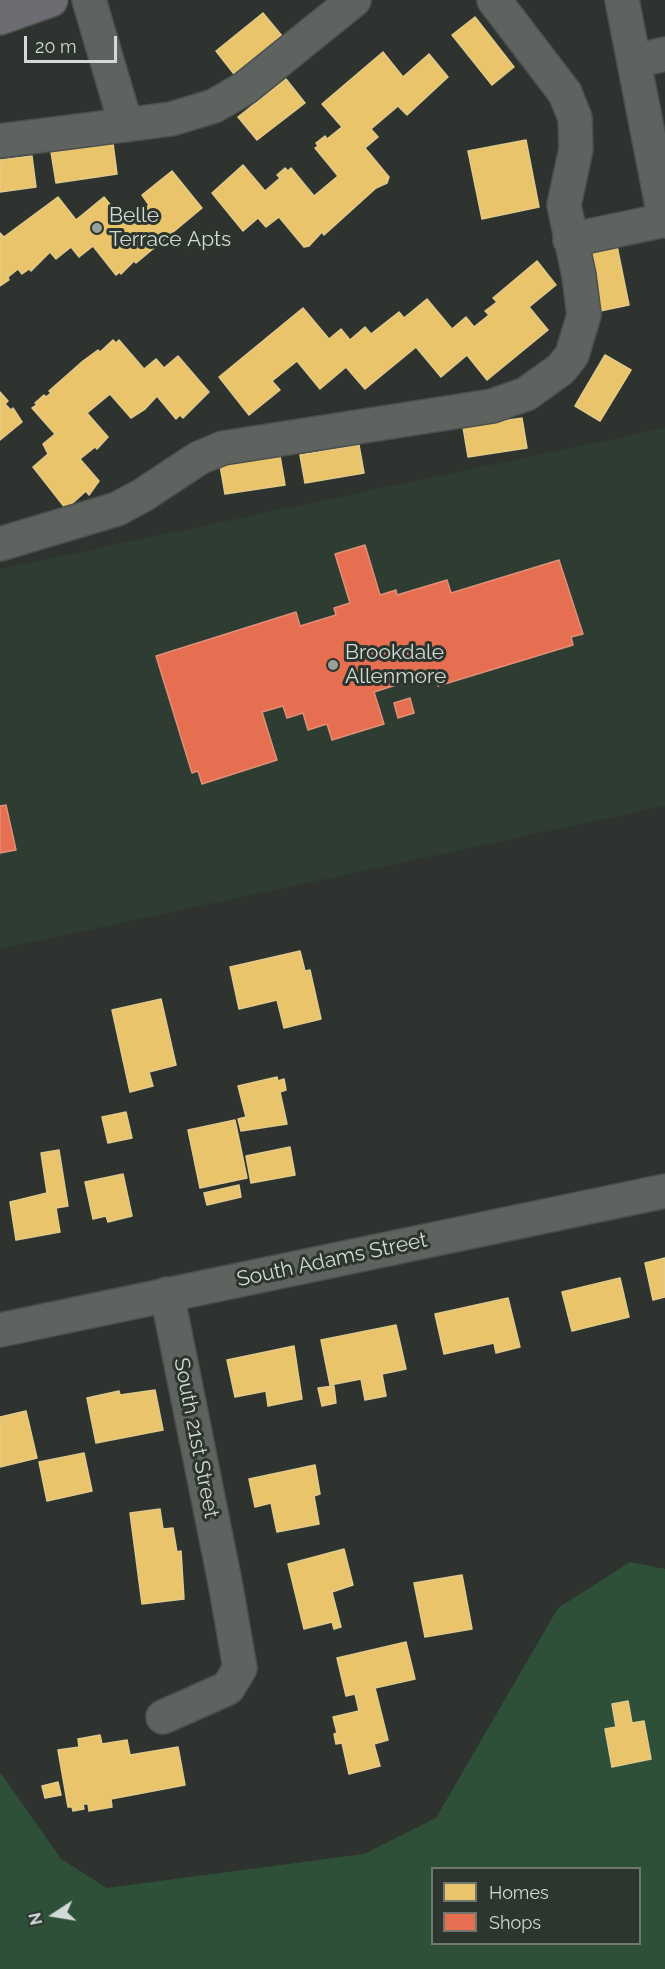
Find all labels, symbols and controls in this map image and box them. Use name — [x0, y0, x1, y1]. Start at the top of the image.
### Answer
scale bar — [27, 24, 120, 62]
text: 20 m — [35, 36, 77, 57]
place label: Belle Terrace Apts — [109, 203, 231, 253]
marker: Belle Terrace Apts — [90, 221, 104, 235]
place label: Brookdale Allenmore — [345, 640, 446, 690]
marker: Brookdale Allenmore — [326, 658, 340, 672]
street label: South Adams Street — [235, 1228, 429, 1292]
street label: South 21st Street — [168, 1356, 224, 1520]
legend — [431, 1867, 641, 1945]
text: Homes — [489, 1882, 549, 1903]
north arrow — [24, 1885, 84, 1945]
text: N — [25, 1911, 46, 1927]
text: Shops — [489, 1912, 541, 1933]

